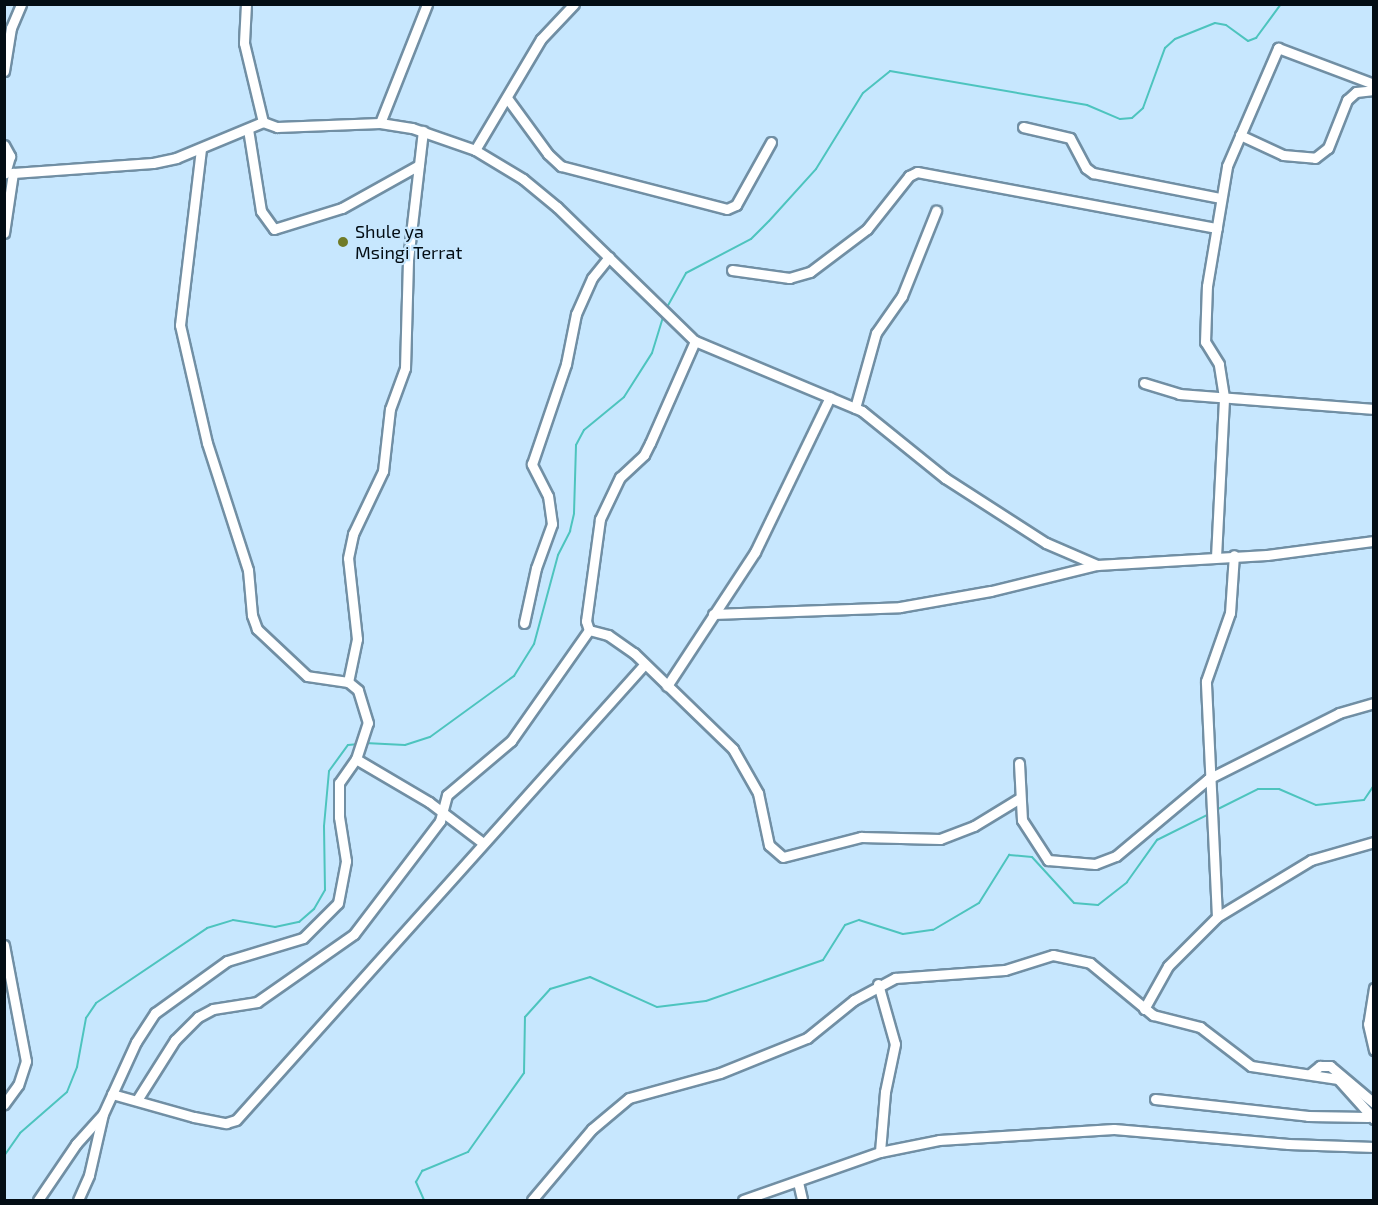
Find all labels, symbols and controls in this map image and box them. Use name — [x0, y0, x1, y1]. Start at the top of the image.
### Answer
place label: Shule ya Msingi Terrat — [355, 221, 463, 264]
marker: Shule ya Msingi Terrat — [336, 235, 350, 249]

